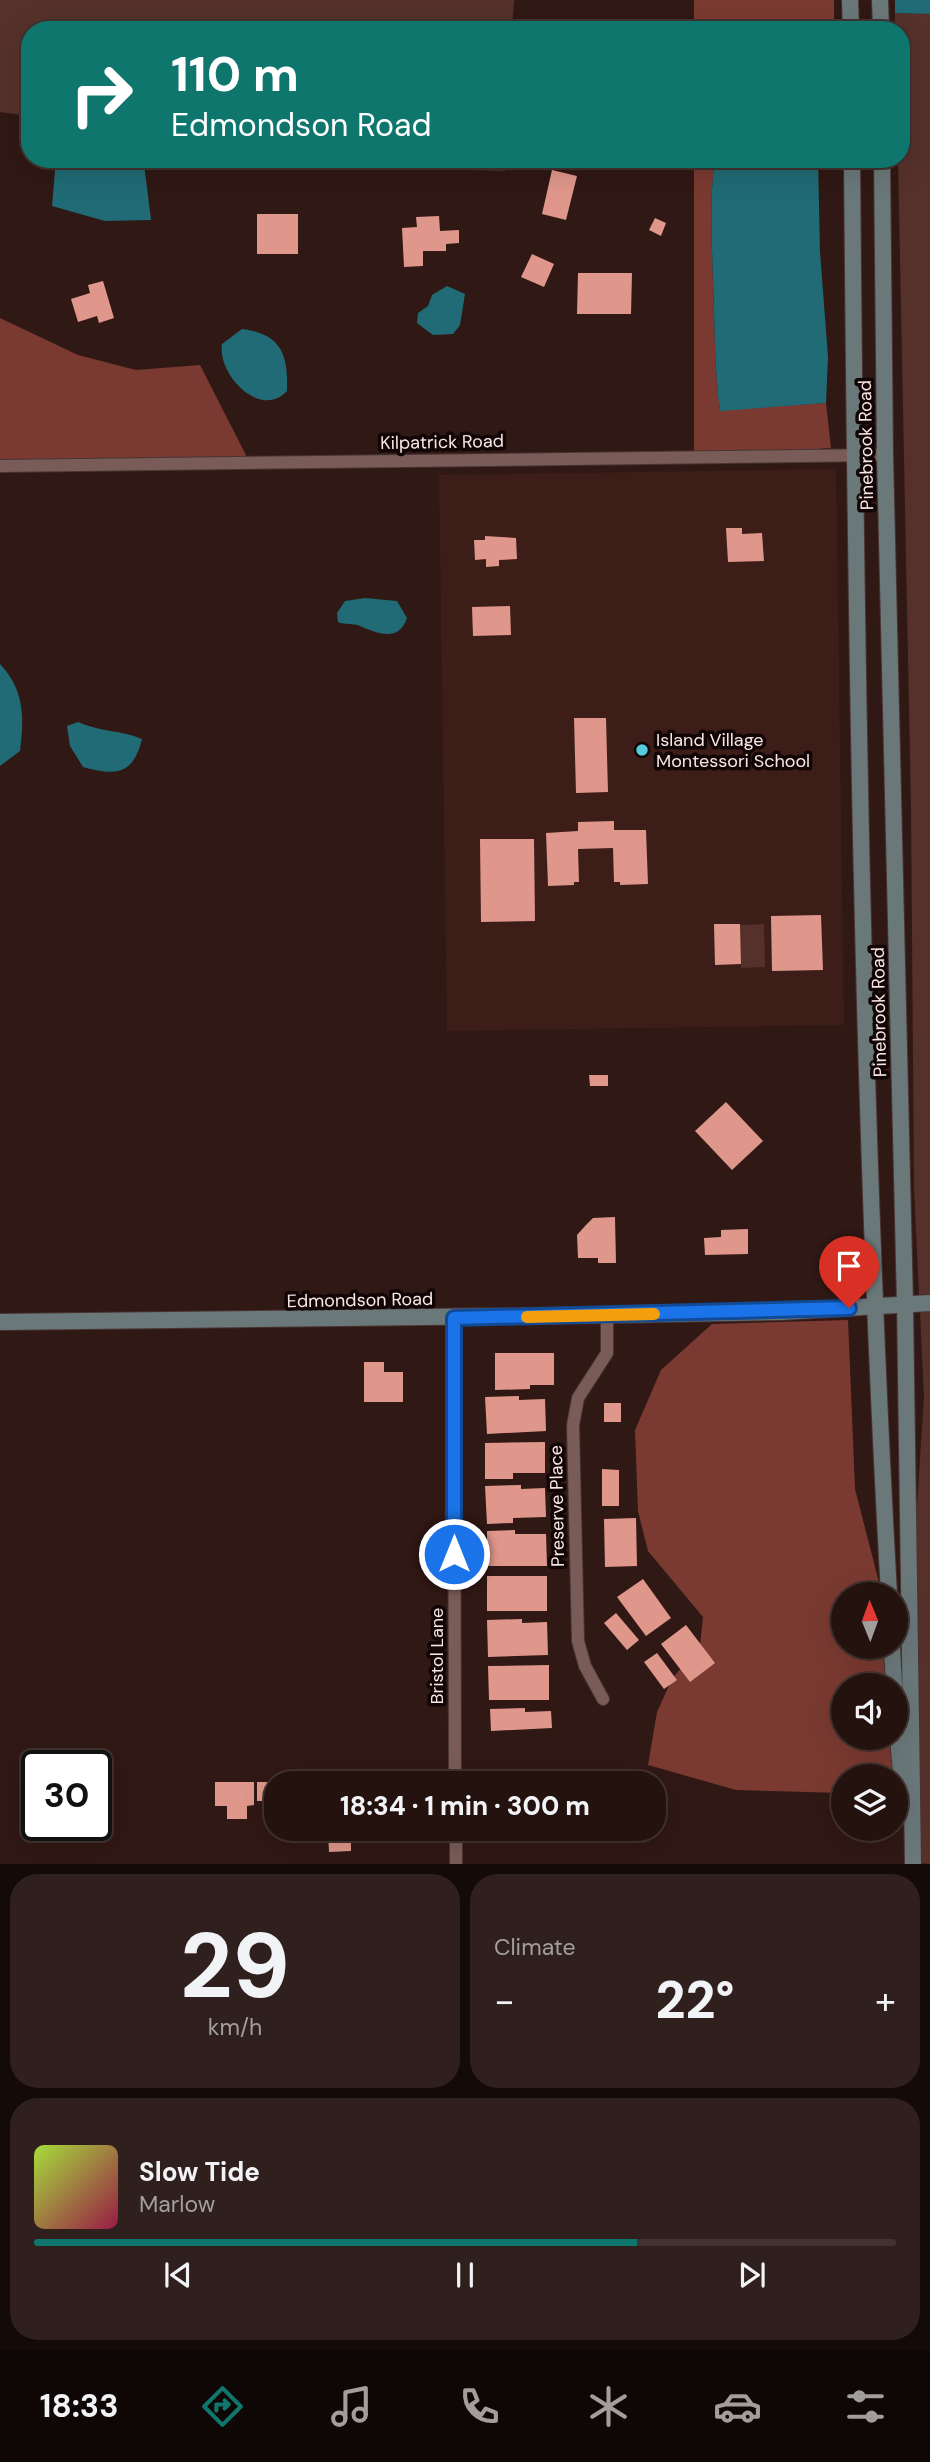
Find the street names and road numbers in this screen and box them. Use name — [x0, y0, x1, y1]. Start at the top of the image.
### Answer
street label: Pinebrook Road — [853, 380, 879, 510]
street label: Kilpatrick Road — [380, 429, 504, 455]
street label: Pinebrook Road — [866, 947, 892, 1077]
street label: Edmondson Road — [287, 1287, 433, 1313]
street label: Preserve Place — [544, 1445, 570, 1567]
street label: Bristol Lane — [425, 1608, 449, 1704]

